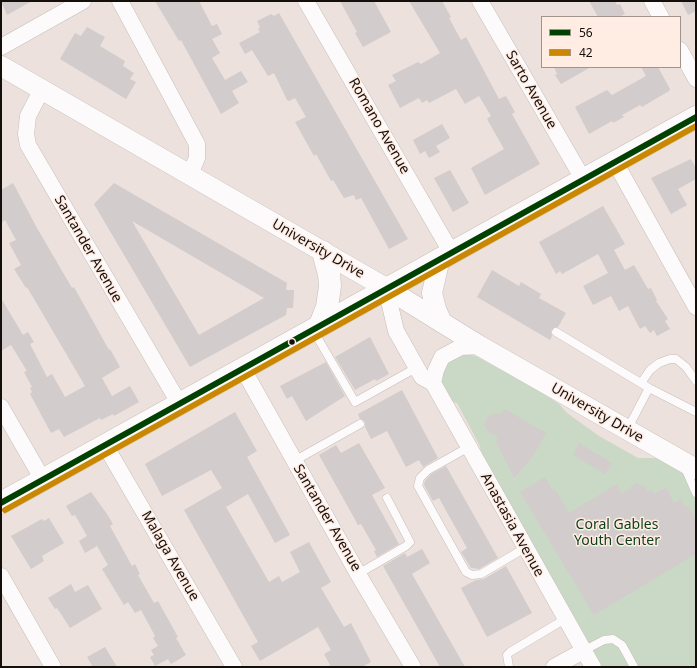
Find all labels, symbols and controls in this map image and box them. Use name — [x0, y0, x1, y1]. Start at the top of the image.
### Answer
legend — [541, 16, 681, 68]
text: 56 — [579, 24, 593, 41]
text: 42 — [579, 44, 593, 61]
street label: Sarto Avenue — [502, 48, 560, 132]
street label: Romano Avenue — [345, 75, 413, 177]
street label: Santander Avenue — [51, 192, 125, 306]
street label: University Drive — [269, 216, 367, 282]
unlabelled marker — [287, 337, 297, 347]
street label: University Drive — [548, 380, 646, 446]
street label: Santander Avenue — [290, 461, 364, 575]
street label: Anastasia Avenue — [477, 470, 547, 580]
street label: Malaga Avenue — [137, 508, 203, 604]
park label: Coral Gables Youth Center — [574, 517, 660, 550]

